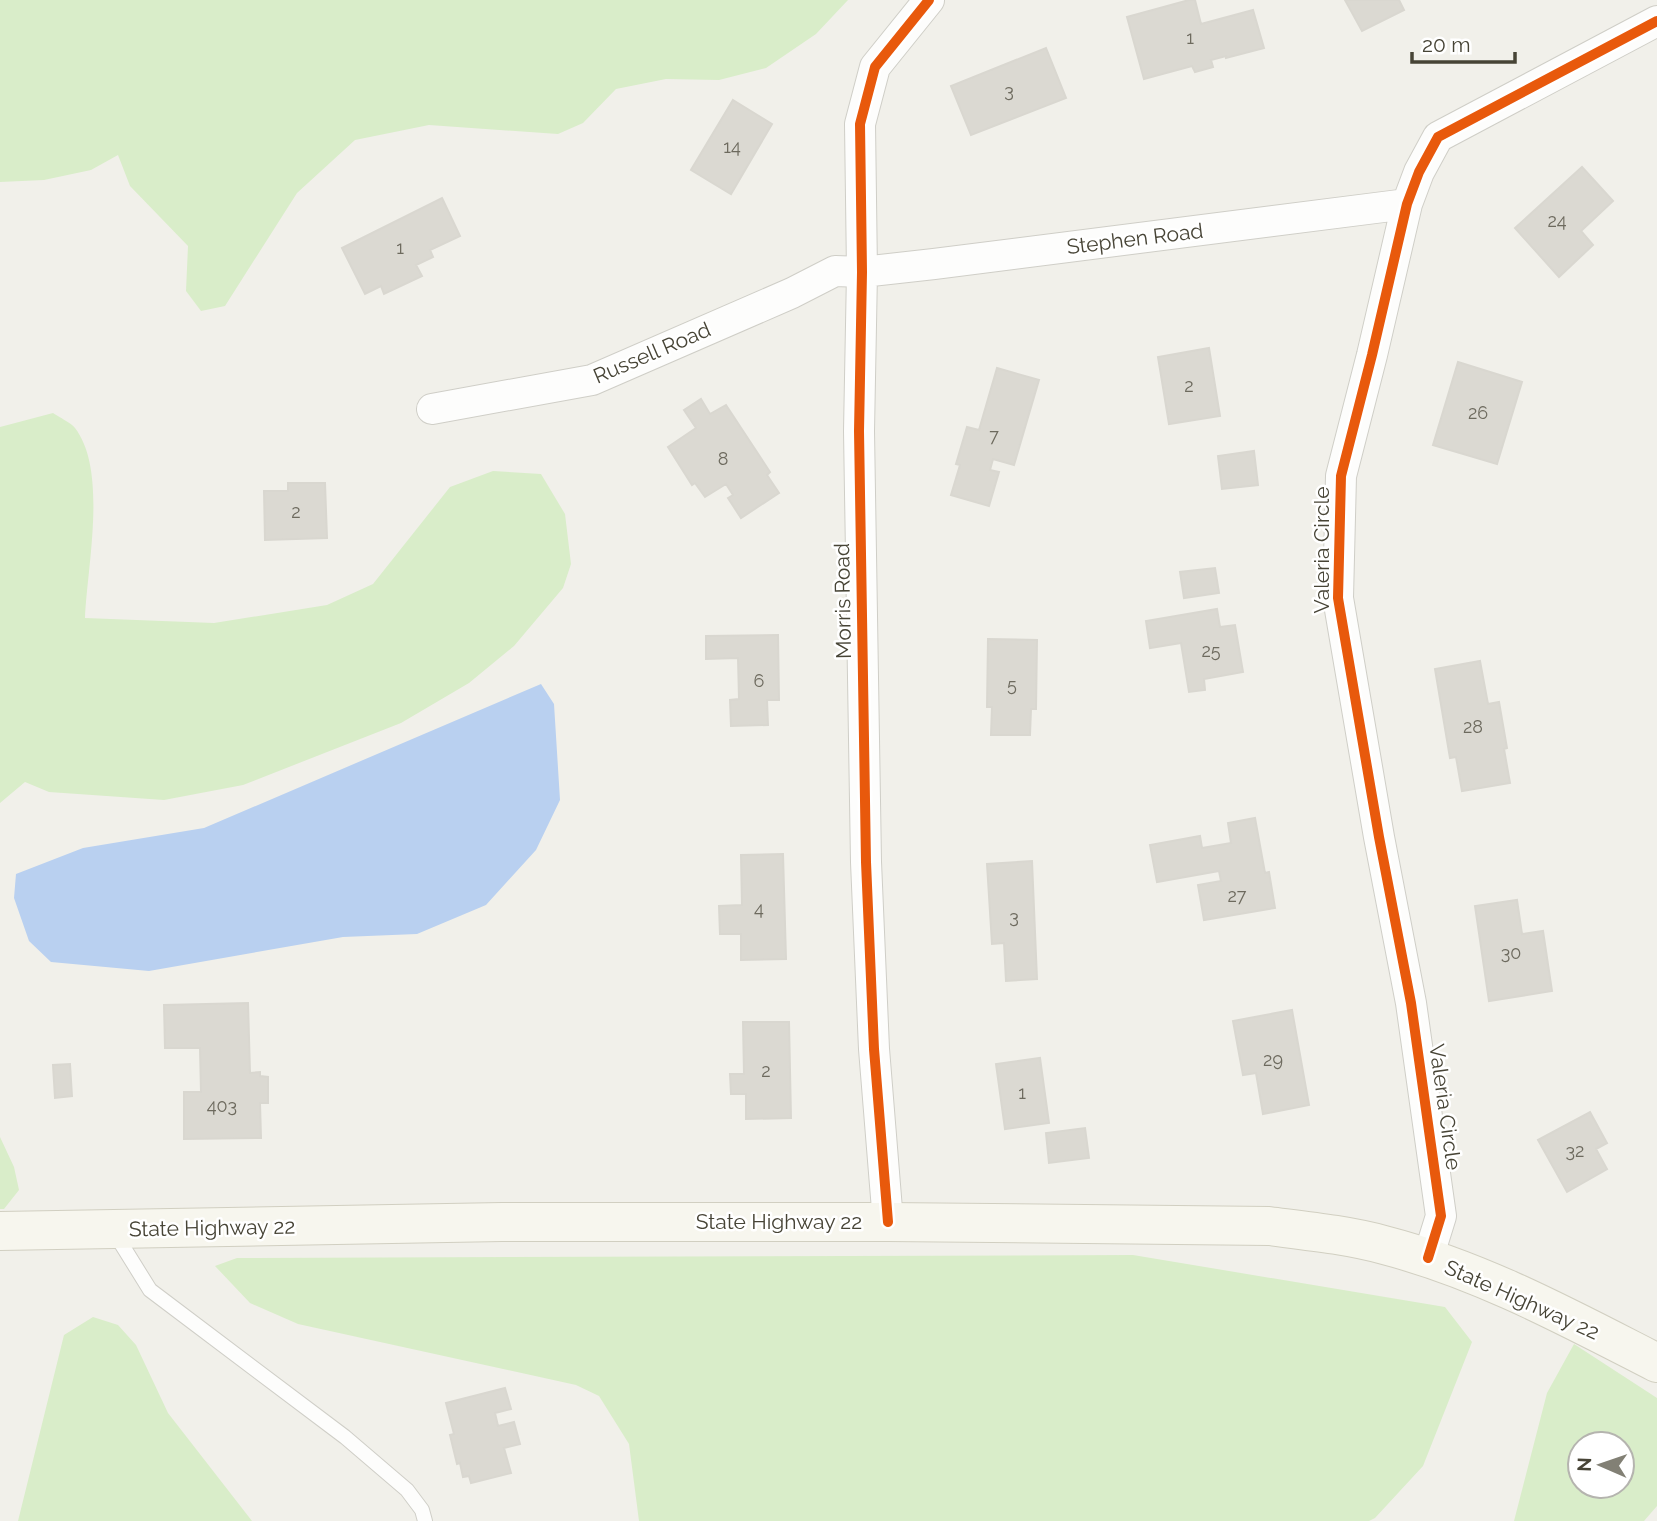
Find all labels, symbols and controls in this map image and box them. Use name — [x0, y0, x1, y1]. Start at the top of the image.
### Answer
scale bar — [1412, 21, 1515, 65]
house number: 1 — [1186, 27, 1194, 48]
text: 20 m — [1422, 32, 1470, 57]
house number: 3 — [1004, 80, 1014, 101]
house number: 14 — [723, 136, 741, 157]
house number: 24 — [1547, 210, 1567, 231]
street label: Stephen Road — [1065, 218, 1205, 259]
house number: 1 — [396, 237, 404, 258]
street label: Russell Road — [589, 317, 714, 388]
house number: 2 — [1184, 375, 1194, 396]
house number: 26 — [1468, 402, 1488, 423]
house number: 7 — [989, 425, 999, 446]
house number: 8 — [718, 448, 728, 469]
street label: Valeria Circle — [1309, 487, 1334, 613]
house number: 2 — [291, 501, 301, 522]
street label: Morris Road — [829, 543, 856, 659]
house number: 25 — [1201, 640, 1221, 661]
house number: 6 — [754, 670, 765, 691]
house number: 5 — [1007, 674, 1017, 695]
house number: 28 — [1463, 716, 1483, 737]
house number: 27 — [1227, 885, 1247, 906]
house number: 4 — [754, 898, 764, 919]
house number: 3 — [1009, 906, 1019, 927]
house number: 30 — [1501, 942, 1521, 963]
street label: Valeria Circle — [1424, 1042, 1467, 1172]
house number: 29 — [1263, 1049, 1283, 1070]
house number: 2 — [761, 1060, 771, 1081]
house number: 1 — [1018, 1082, 1026, 1103]
house number: 403 — [207, 1095, 237, 1116]
house number: 32 — [1566, 1140, 1585, 1161]
street label: State Highway 22 — [696, 1209, 862, 1234]
street label: State Highway 22 — [129, 1214, 295, 1241]
street label: State Highway 22 — [1441, 1254, 1603, 1345]
north arrow — [1566, 1430, 1636, 1500]
text: N — [1573, 1457, 1595, 1472]

